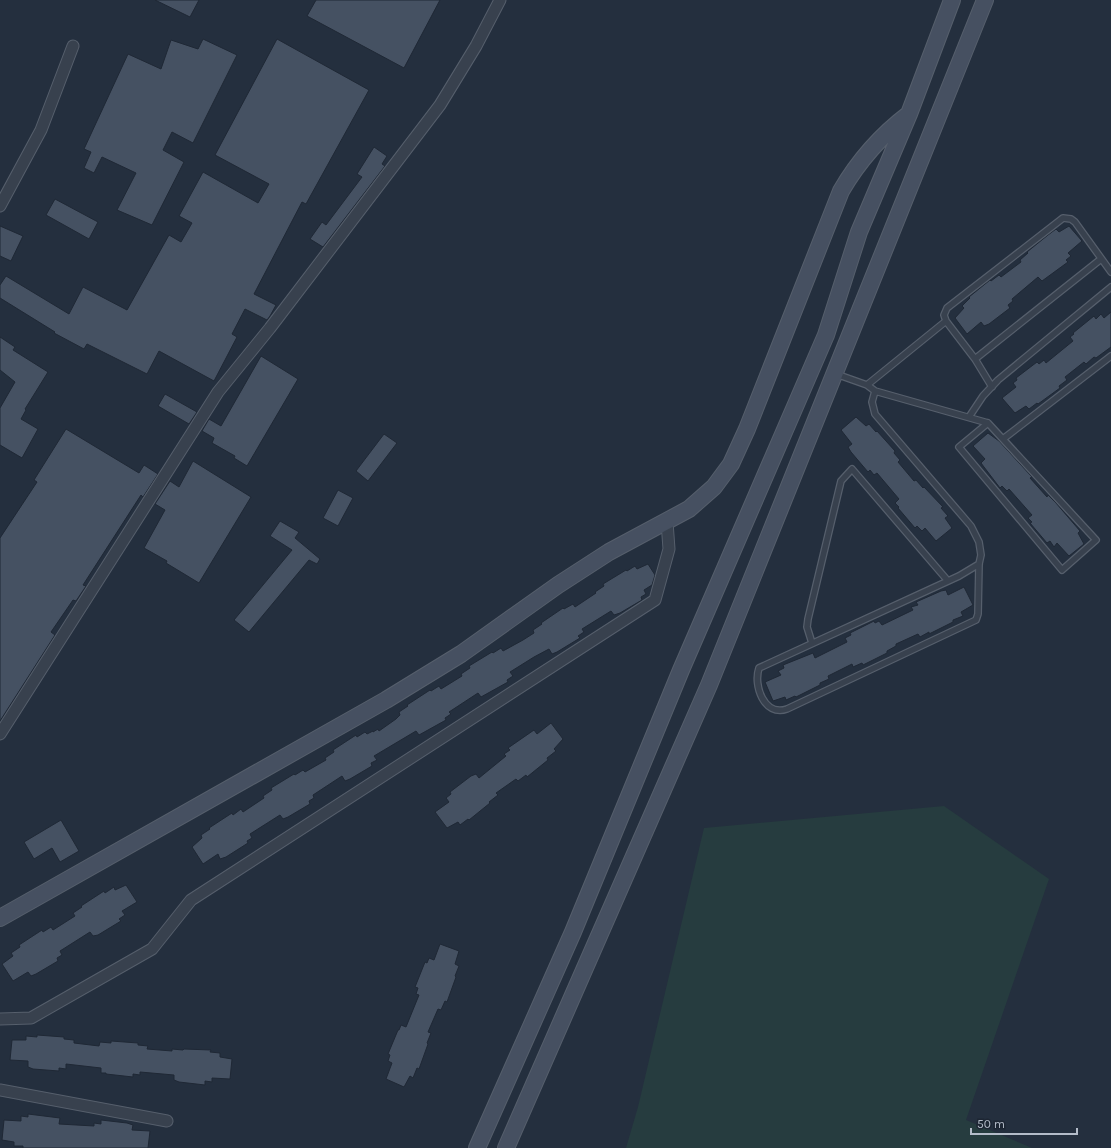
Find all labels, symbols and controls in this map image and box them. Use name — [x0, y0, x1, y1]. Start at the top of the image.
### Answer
scale bar — [971, 1110, 1077, 1136]
text: 50 m — [977, 1117, 1005, 1131]

